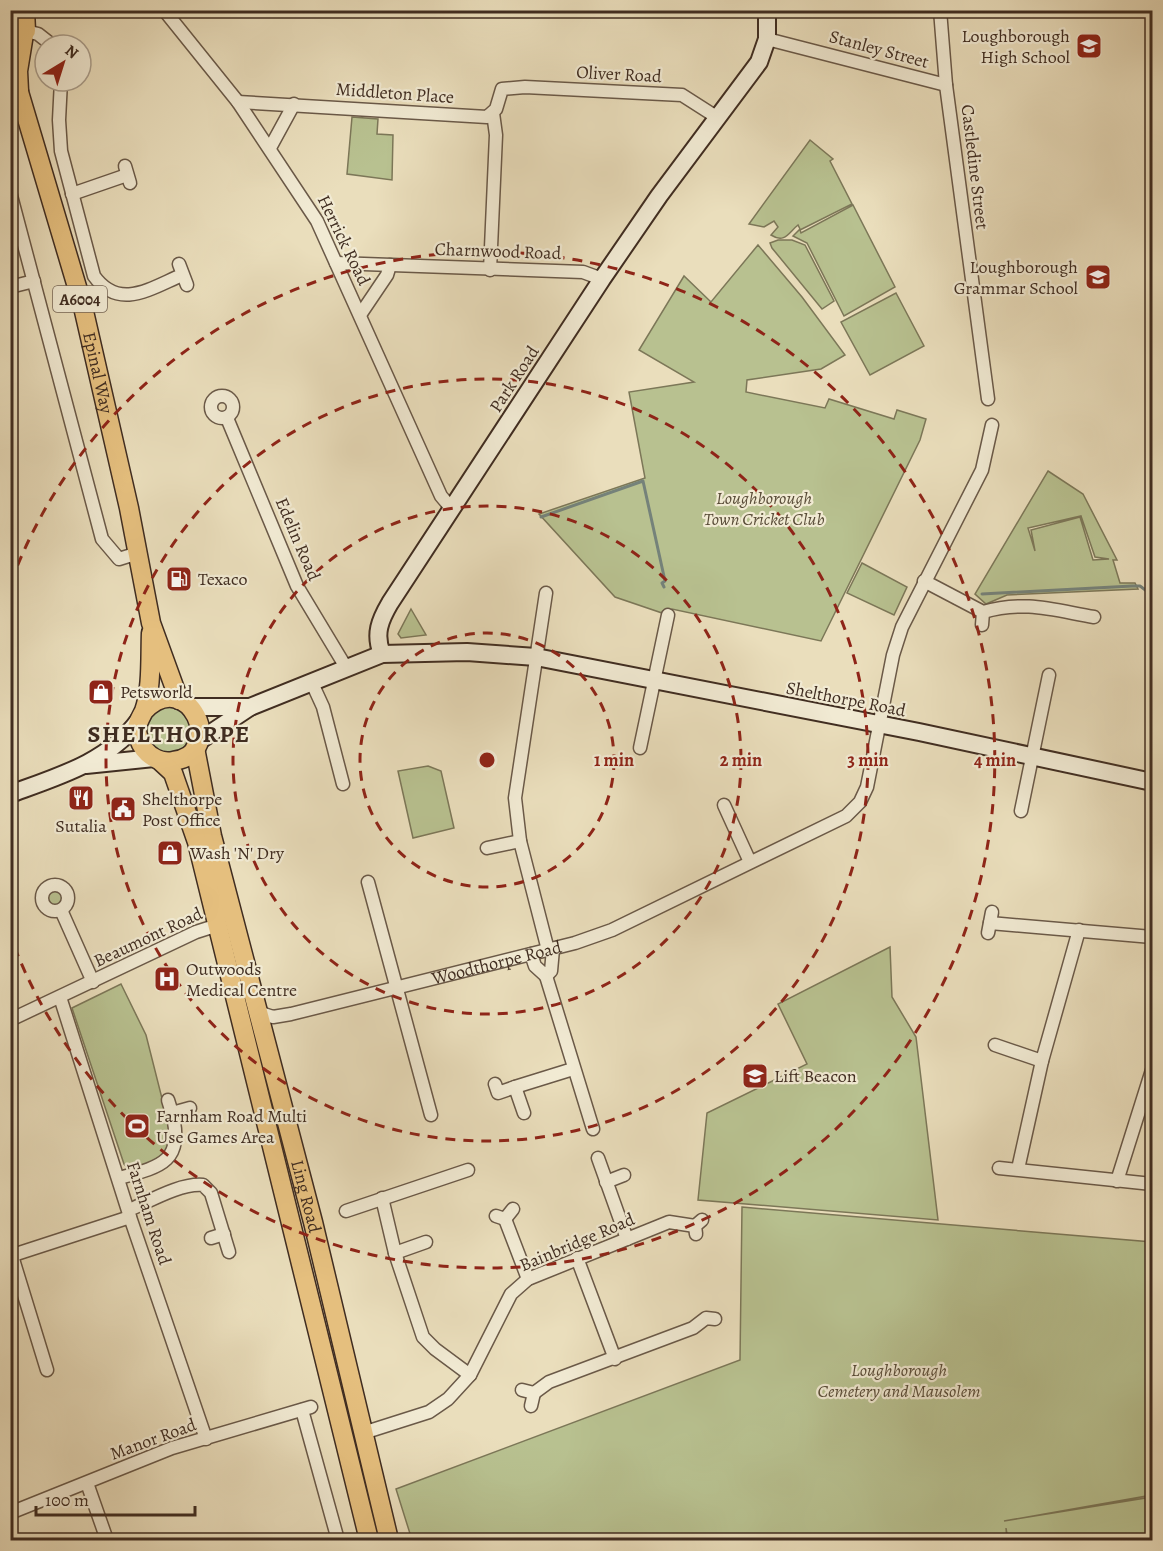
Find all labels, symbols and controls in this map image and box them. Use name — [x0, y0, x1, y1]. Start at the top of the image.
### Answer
street label: Stanley Street — [827, 24, 931, 74]
place label: Loughborough High School — [961, 24, 1071, 69]
school or university icon: Loughborough High School — [1074, 31, 1104, 61]
north arrow — [33, 33, 93, 93]
text: N — [60, 40, 83, 64]
street label: Oliver Road — [576, 60, 663, 88]
street label: Middleton Place — [335, 77, 455, 109]
street label: Castledine Street — [955, 103, 995, 231]
street label: Herrick Road — [312, 191, 376, 289]
street label: Charnwood Road — [434, 237, 562, 265]
place label: Loughborough Grammar School — [954, 255, 1079, 300]
school or university icon: Loughborough Grammar School — [1083, 262, 1113, 292]
road number: A6004 — [53, 286, 107, 312]
street label: Epinal Way — [77, 329, 119, 417]
street label: Park Road — [484, 341, 545, 417]
park label: Loughborough Town Cricket Club — [703, 486, 825, 531]
street label: Edelin Road — [270, 494, 326, 585]
fuel station icon: Texaco — [164, 564, 194, 594]
place label: Texaco — [198, 567, 247, 591]
street label: Shelthorpe Road — [784, 676, 908, 722]
shop icon: Petsworld — [86, 677, 116, 707]
place label: Petsworld — [120, 680, 193, 704]
district label: SHELTHORPE — [87, 718, 251, 750]
text: 1 min — [594, 748, 634, 772]
text: 2 min — [720, 748, 762, 772]
text: 3 min — [847, 748, 889, 772]
text: 4 min — [974, 748, 1016, 772]
centre of rings — [477, 750, 497, 770]
restaurant icon: Sutalia — [66, 783, 96, 813]
place label: Shelthorpe Post Office — [142, 787, 222, 832]
public building icon: Shelthorpe Post Office — [108, 794, 138, 824]
place label: Sutalia — [55, 814, 107, 838]
shop icon: Wash 'N' Dry — [155, 838, 185, 868]
place label: Wash 'N' Dry — [189, 841, 285, 865]
street label: Beaumont Road — [90, 901, 207, 973]
street label: Woodthorpe Road — [428, 935, 564, 991]
place label: Outwoods Medical Centre — [186, 957, 297, 1002]
hospital icon: Outwoods Medical Centre — [152, 964, 182, 994]
school or university icon: Lift Beacon — [740, 1061, 770, 1091]
place label: Lift Beacon — [774, 1064, 857, 1088]
place label: Farnham Road Multi Use Games Area — [156, 1104, 307, 1149]
sports icon: Farnham Road Multi Use Games Area — [122, 1111, 152, 1141]
street label: Ling Road — [285, 1157, 327, 1235]
street label: Farnham Road — [121, 1158, 177, 1268]
street label: Bainbridge Road — [516, 1207, 639, 1277]
park label: Loughborough Cemetery and Mausolem — [817, 1358, 981, 1403]
street label: Manor Road — [107, 1412, 200, 1466]
scale bar — [36, 1479, 195, 1517]
text: 100 m — [45, 1488, 89, 1512]

